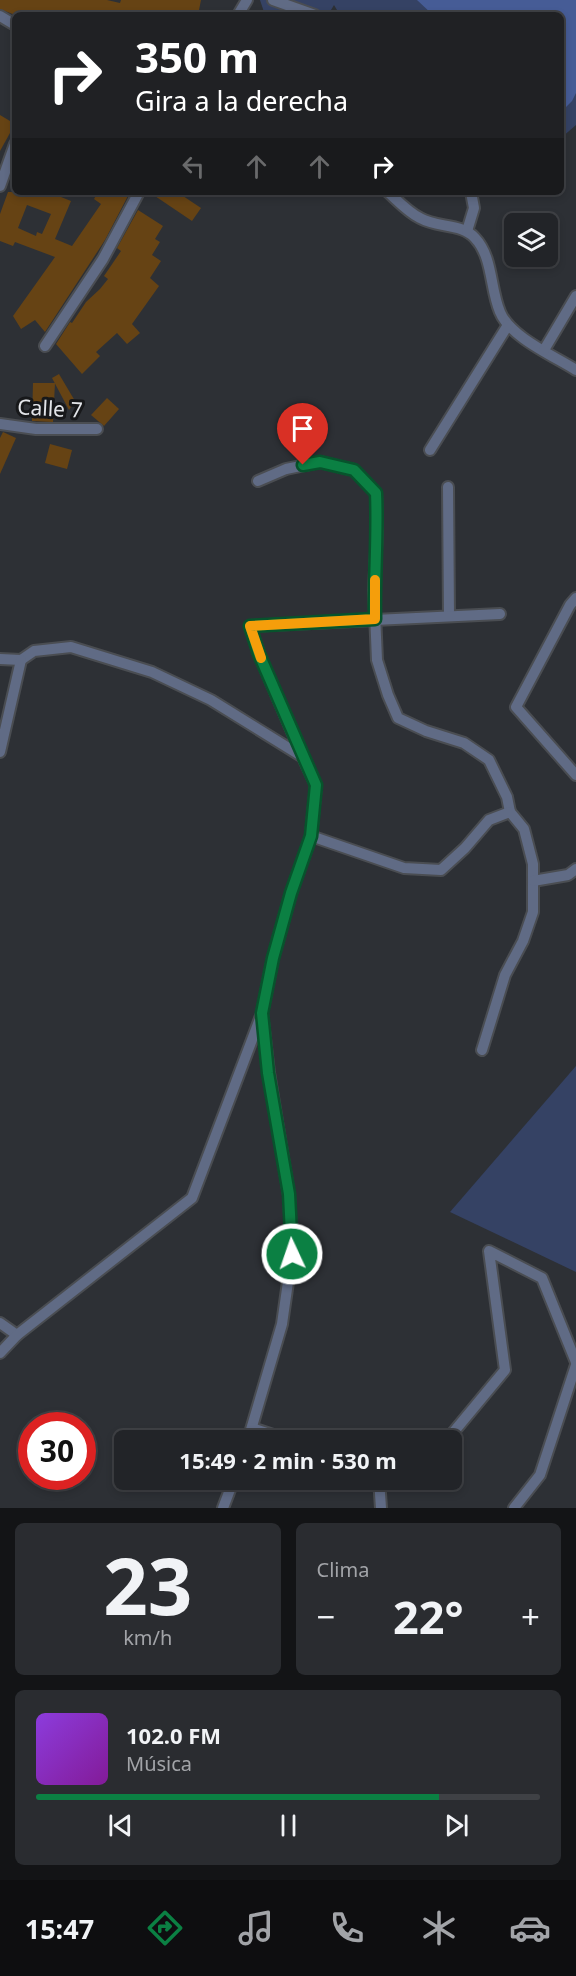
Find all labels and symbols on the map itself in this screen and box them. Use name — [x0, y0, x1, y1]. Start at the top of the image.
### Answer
street label: Calle 7 — [17, 392, 83, 424]
pin — [277, 403, 328, 465]
position arrow — [260, 1222, 324, 1286]
speed limit sign: 30 — [18, 1412, 96, 1490]

